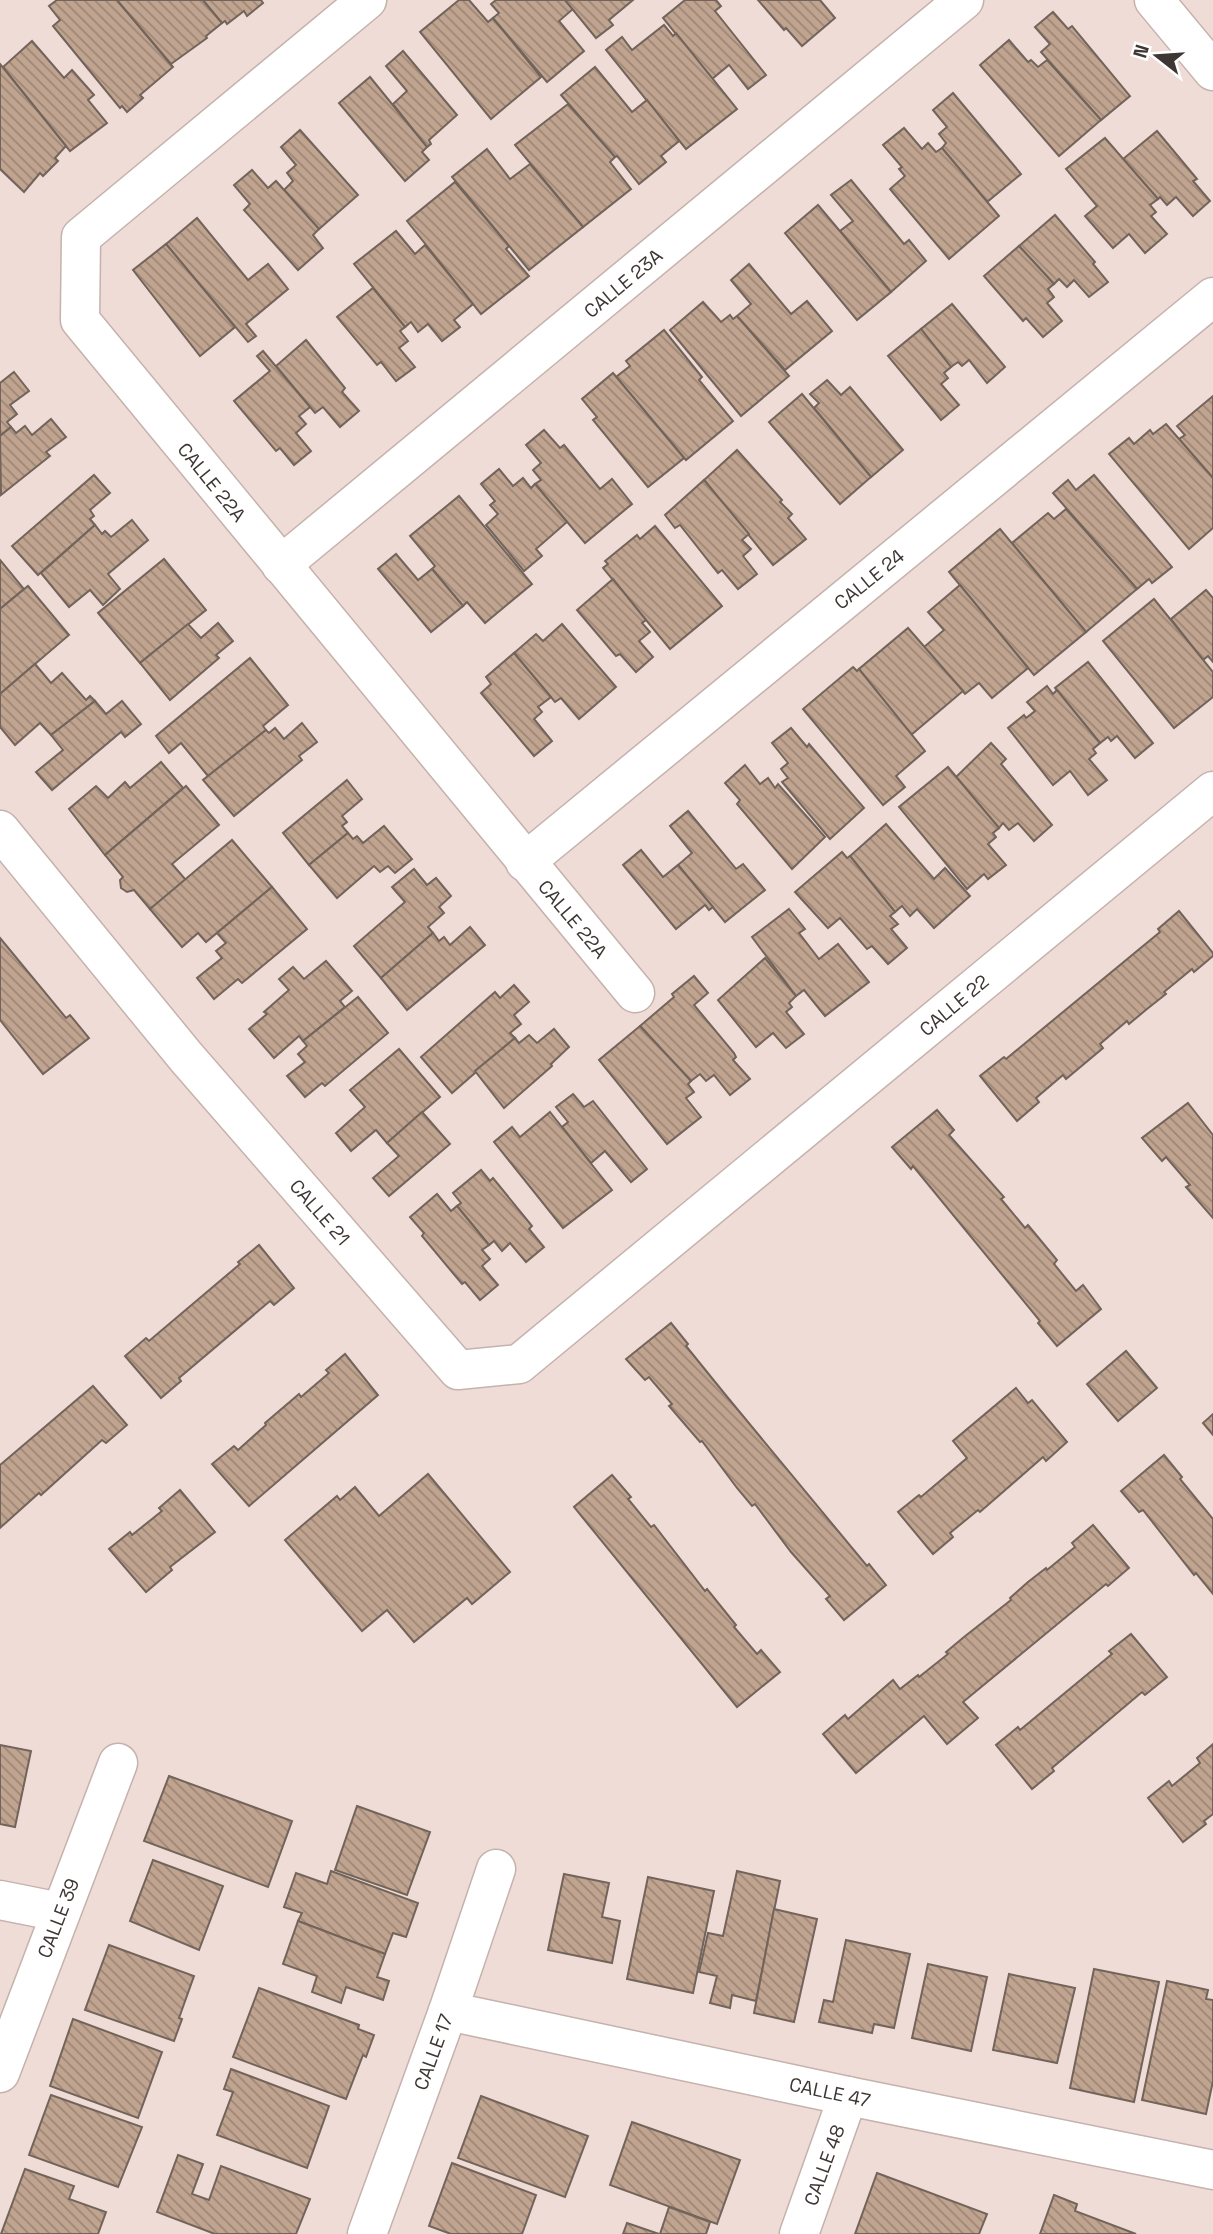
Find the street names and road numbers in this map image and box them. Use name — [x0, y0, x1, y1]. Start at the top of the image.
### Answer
street label: CALLE 23A — [579, 243, 668, 324]
street label: CALLE 22A — [172, 437, 251, 527]
street label: CALLE 24 — [829, 543, 910, 615]
street label: CALLE 22A — [532, 875, 613, 964]
street label: CALLE 22 — [914, 969, 994, 1042]
street label: CALLE 21 — [284, 1174, 355, 1251]
street label: CALLE 39 — [32, 1875, 85, 1962]
street label: CALLE 17 — [408, 2010, 459, 2094]
street label: CALLE 47 — [787, 2072, 873, 2113]
street label: CALLE 48 — [798, 2121, 851, 2209]

